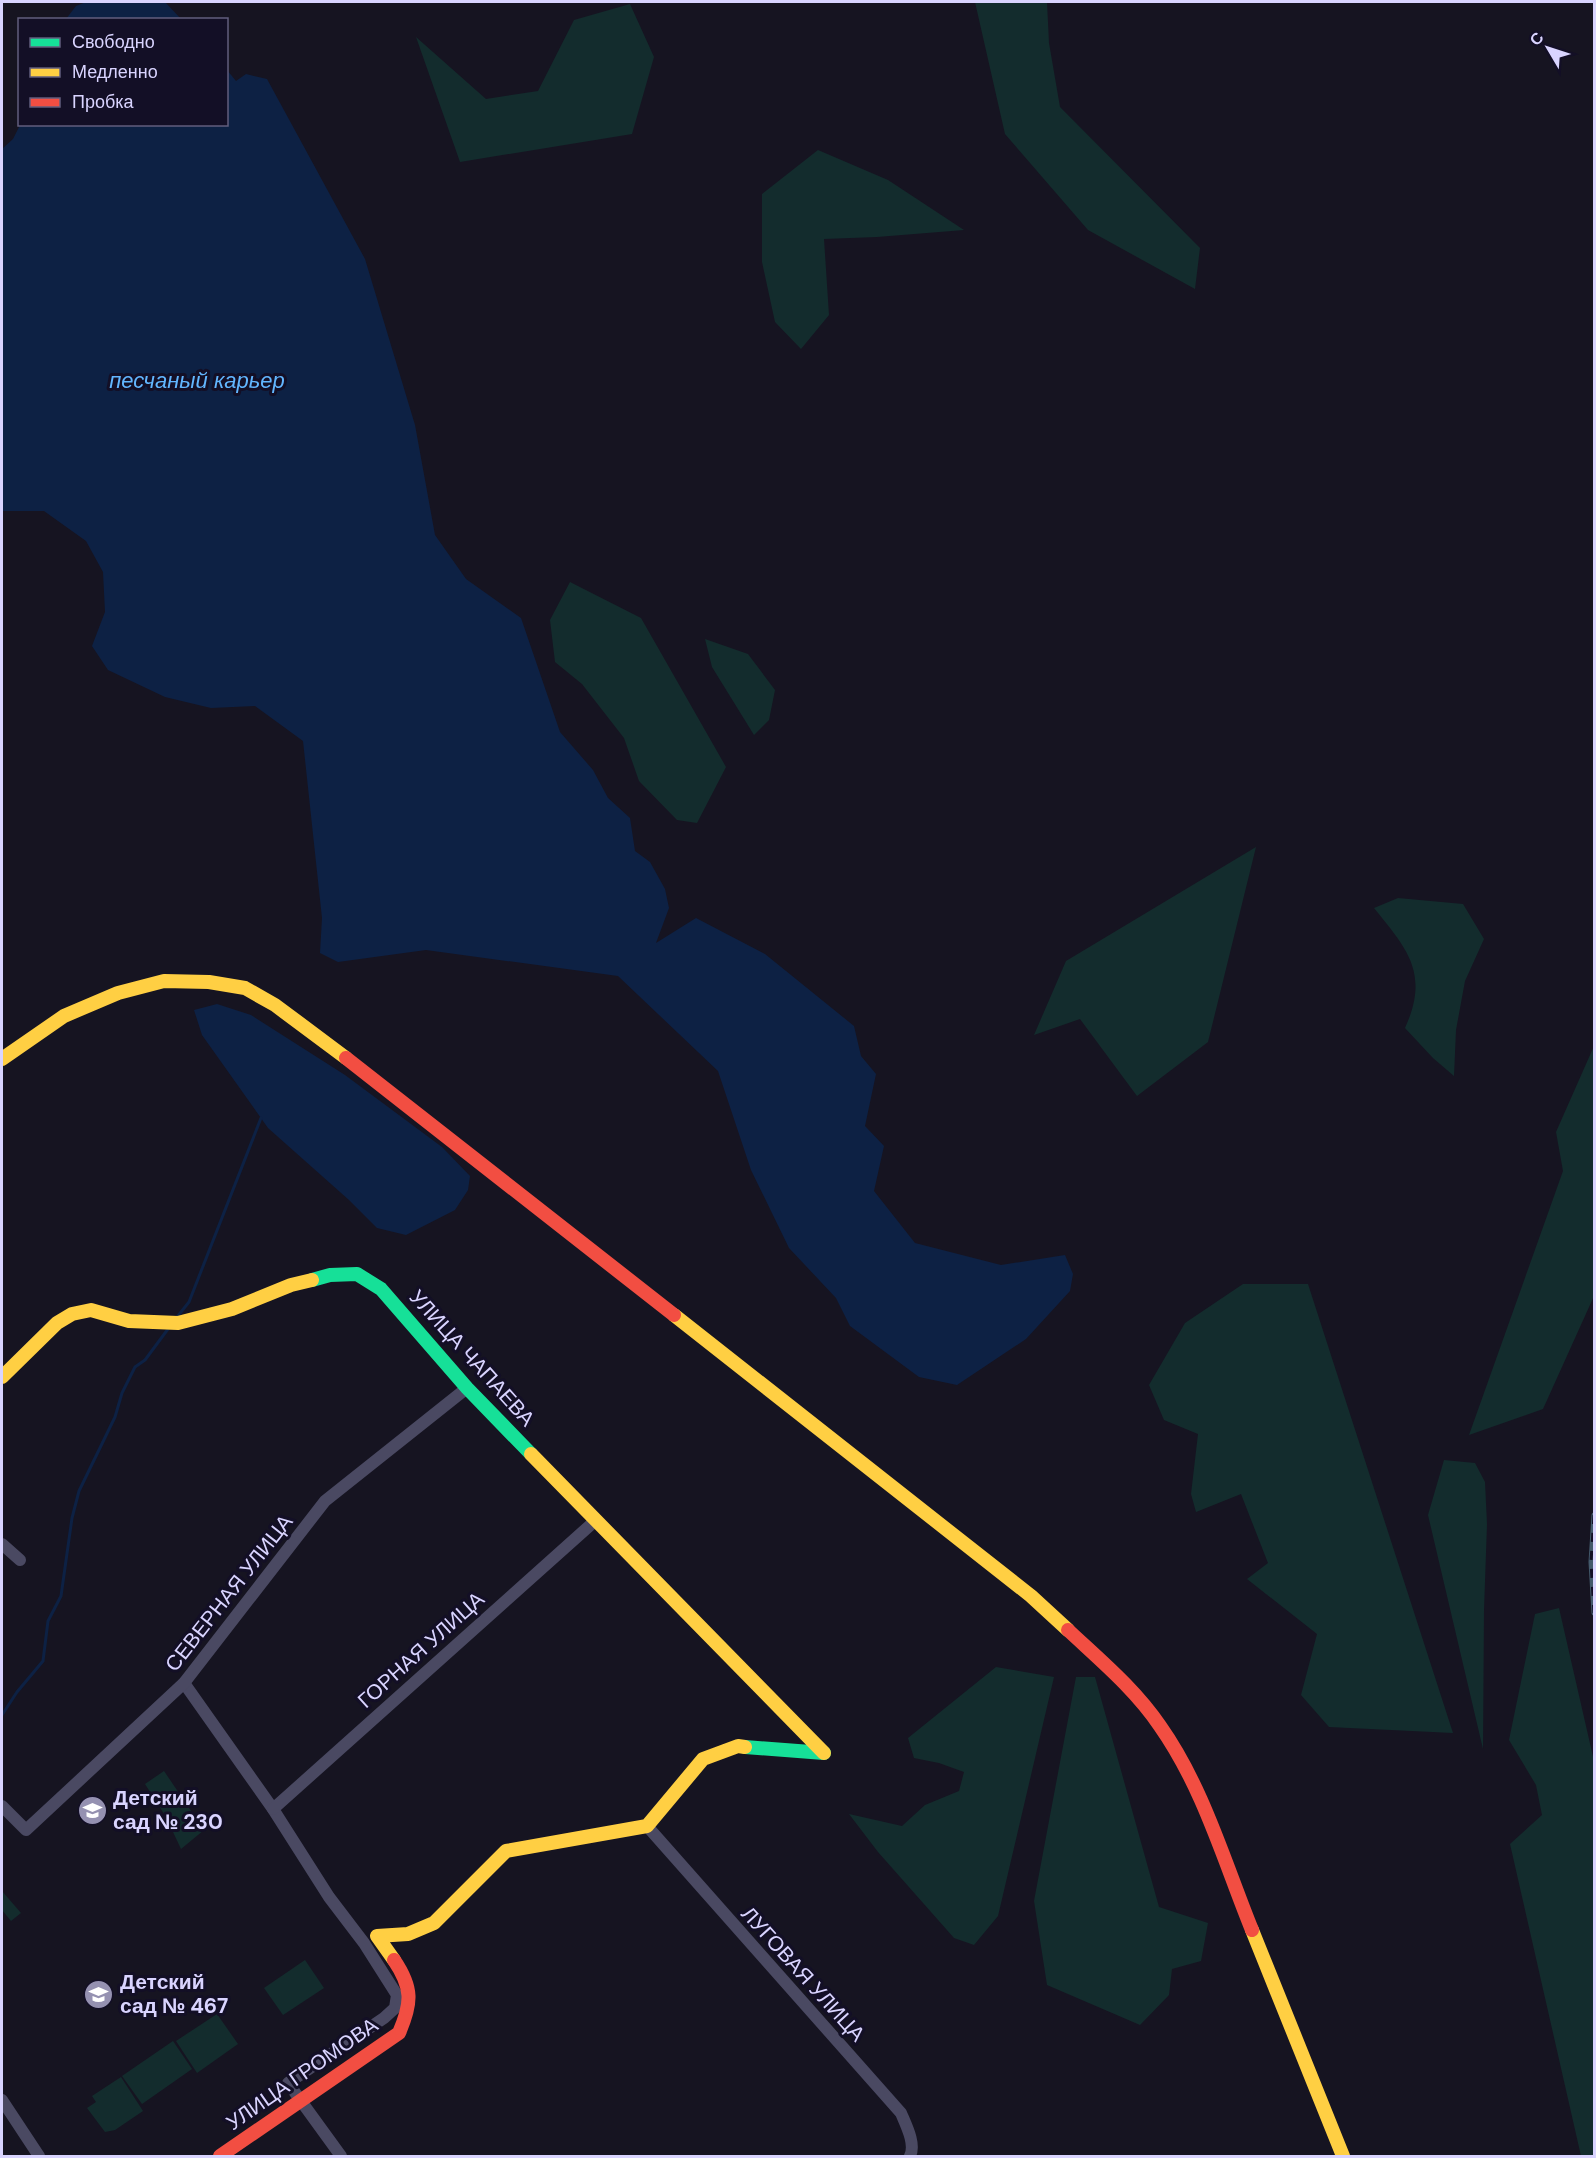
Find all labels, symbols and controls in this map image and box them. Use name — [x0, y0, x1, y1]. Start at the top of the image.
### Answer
legend — [18, 18, 228, 126]
north arrow — [1518, 18, 1578, 78]
text: С — [1525, 27, 1549, 50]
text: Свободно — [72, 30, 155, 54]
text: Медленно — [72, 60, 158, 84]
text: Пробка — [72, 90, 135, 114]
water label: песчаный карьер — [109, 366, 285, 395]
street label: УЛИЦА ЧАПАЕВА — [403, 1284, 541, 1432]
street label: СЕВЕРНАЯ УЛИЦА — [159, 1509, 299, 1677]
street label: ГОРНАЯ УЛИЦА — [352, 1586, 490, 1714]
place label: Детский сад № 230 — [113, 1784, 223, 1836]
school or university icon: Детский сад № 230 — [76, 1794, 108, 1826]
street label: ЛУГОВАЯ УЛИЦА — [735, 1900, 871, 2048]
place label: Детский сад № 467 — [120, 1968, 228, 2020]
school or university icon: Детский сад № 467 — [83, 1978, 115, 2010]
street label: УЛИЦА ГРОМОВА — [221, 2011, 383, 2137]

